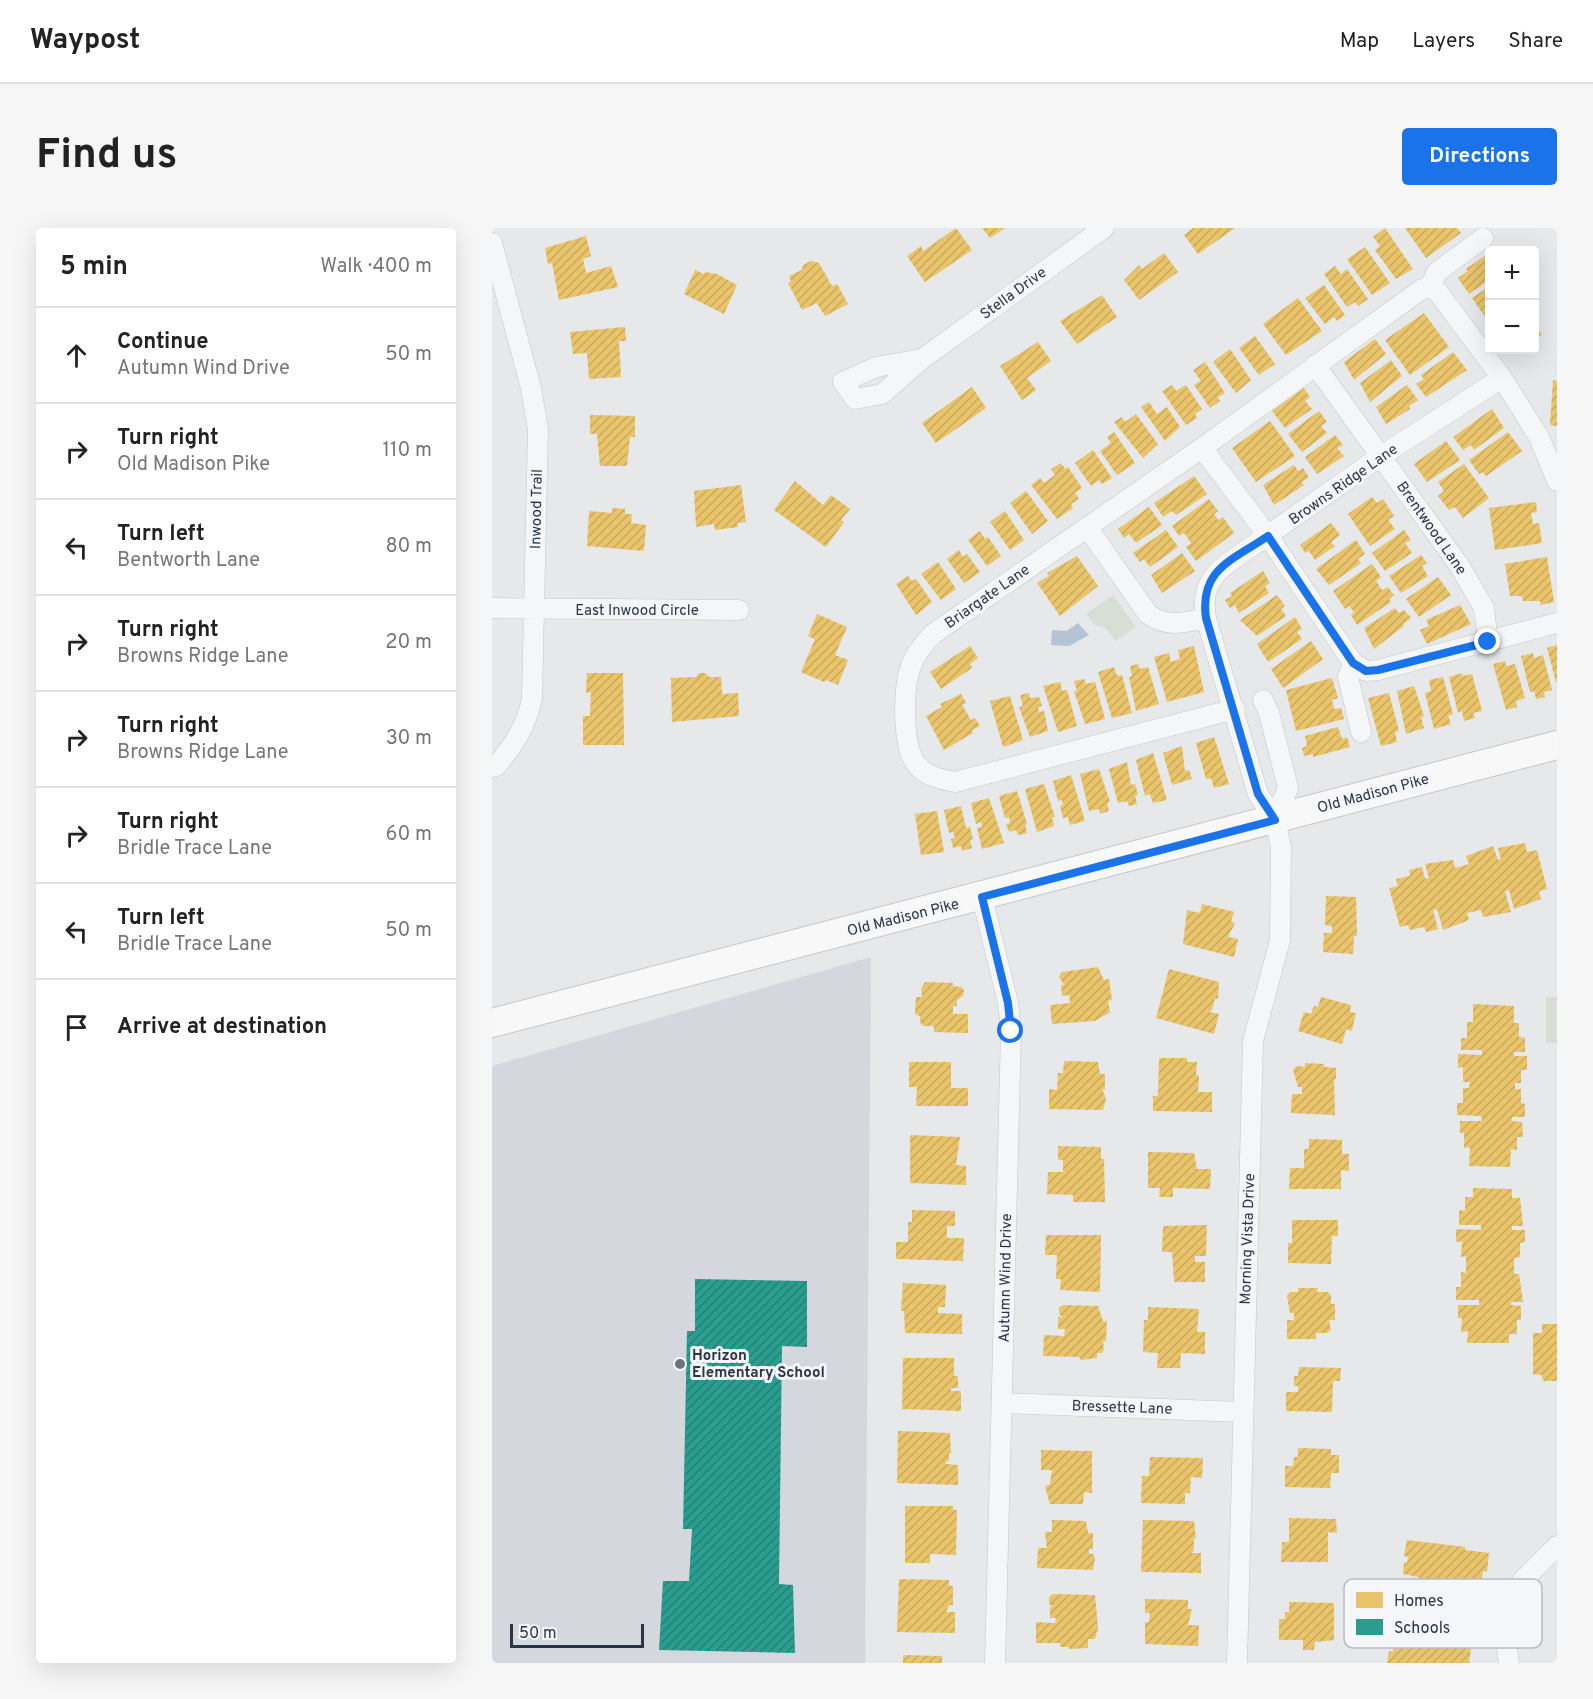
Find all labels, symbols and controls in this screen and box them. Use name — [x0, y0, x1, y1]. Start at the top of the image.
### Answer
text: Waypost — [30, 23, 140, 59]
text: Map — [1340, 28, 1379, 55]
text: Layers — [1412, 28, 1475, 55]
text: Share — [1508, 28, 1563, 55]
button: Directions — [1402, 128, 1557, 185]
text: Find us — [36, 130, 177, 183]
map controls — [1485, 246, 1539, 354]
button: + — [1485, 246, 1539, 300]
text: 5 min — [60, 251, 128, 284]
text: Walk · 400 m — [320, 254, 432, 280]
street label: Stella Drive — [977, 264, 1051, 325]
button: − — [1485, 300, 1539, 354]
text: Continue — [117, 329, 208, 356]
icon: ahead — [60, 339, 93, 372]
text: 50 m — [385, 342, 432, 368]
text: Autumn Wind Drive — [117, 356, 290, 382]
text: Turn right — [117, 425, 219, 452]
icon: right — [60, 435, 93, 468]
text: 110 m — [383, 438, 432, 464]
street label: Browns Ridge Lane — [1286, 441, 1402, 530]
text: Old Madison Pike — [117, 452, 270, 478]
street label: Inwood Trail — [527, 469, 548, 549]
street label: Brentwood Lane — [1391, 478, 1470, 579]
text: Turn left — [117, 521, 205, 548]
icon: left — [60, 531, 93, 564]
text: 80 m — [386, 534, 432, 560]
text: Bentworth Lane — [117, 548, 260, 574]
street label: Briargate Lane — [942, 561, 1034, 634]
street label: East Inwood Circle — [575, 602, 699, 621]
text: Turn right — [117, 617, 219, 644]
icon: right — [60, 627, 93, 660]
route end — [1474, 628, 1500, 654]
text: 20 m — [385, 630, 432, 656]
text: Browns Ridge Lane — [117, 644, 289, 670]
text: Turn right — [117, 713, 219, 740]
icon: right — [60, 723, 93, 756]
text: 30 m — [386, 726, 432, 752]
text: Browns Ridge Lane — [117, 740, 289, 766]
street label: Old Madison Pike — [1315, 770, 1431, 818]
text: Turn right — [117, 809, 219, 836]
icon: right — [60, 819, 93, 852]
text: 60 m — [386, 822, 432, 848]
text: Bridle Trace Lane — [117, 836, 272, 862]
street label: Old Madison Pike — [845, 895, 961, 942]
text: Turn left — [117, 905, 205, 932]
icon: left — [60, 915, 93, 948]
text: 50 m — [385, 918, 432, 944]
text: Bridle Trace Lane — [117, 932, 272, 958]
icon: arrive — [60, 1011, 93, 1044]
text: Arrive at destination — [117, 1014, 327, 1041]
route start — [997, 1017, 1023, 1043]
street label: Morning Vista Drive — [1237, 1173, 1260, 1305]
street label: Autumn Wind Drive — [996, 1213, 1017, 1343]
place label: Horizon Elementary School — [692, 1347, 825, 1383]
marker: Horizon Elementary School — [673, 1357, 687, 1371]
street label: Bressette Lane — [1071, 1397, 1173, 1420]
legend — [1344, 1579, 1542, 1648]
text: Homes — [1394, 1592, 1444, 1612]
text: Schools — [1394, 1619, 1450, 1639]
scale bar — [510, 1621, 644, 1648]
text: 50 m — [519, 1624, 557, 1644]

